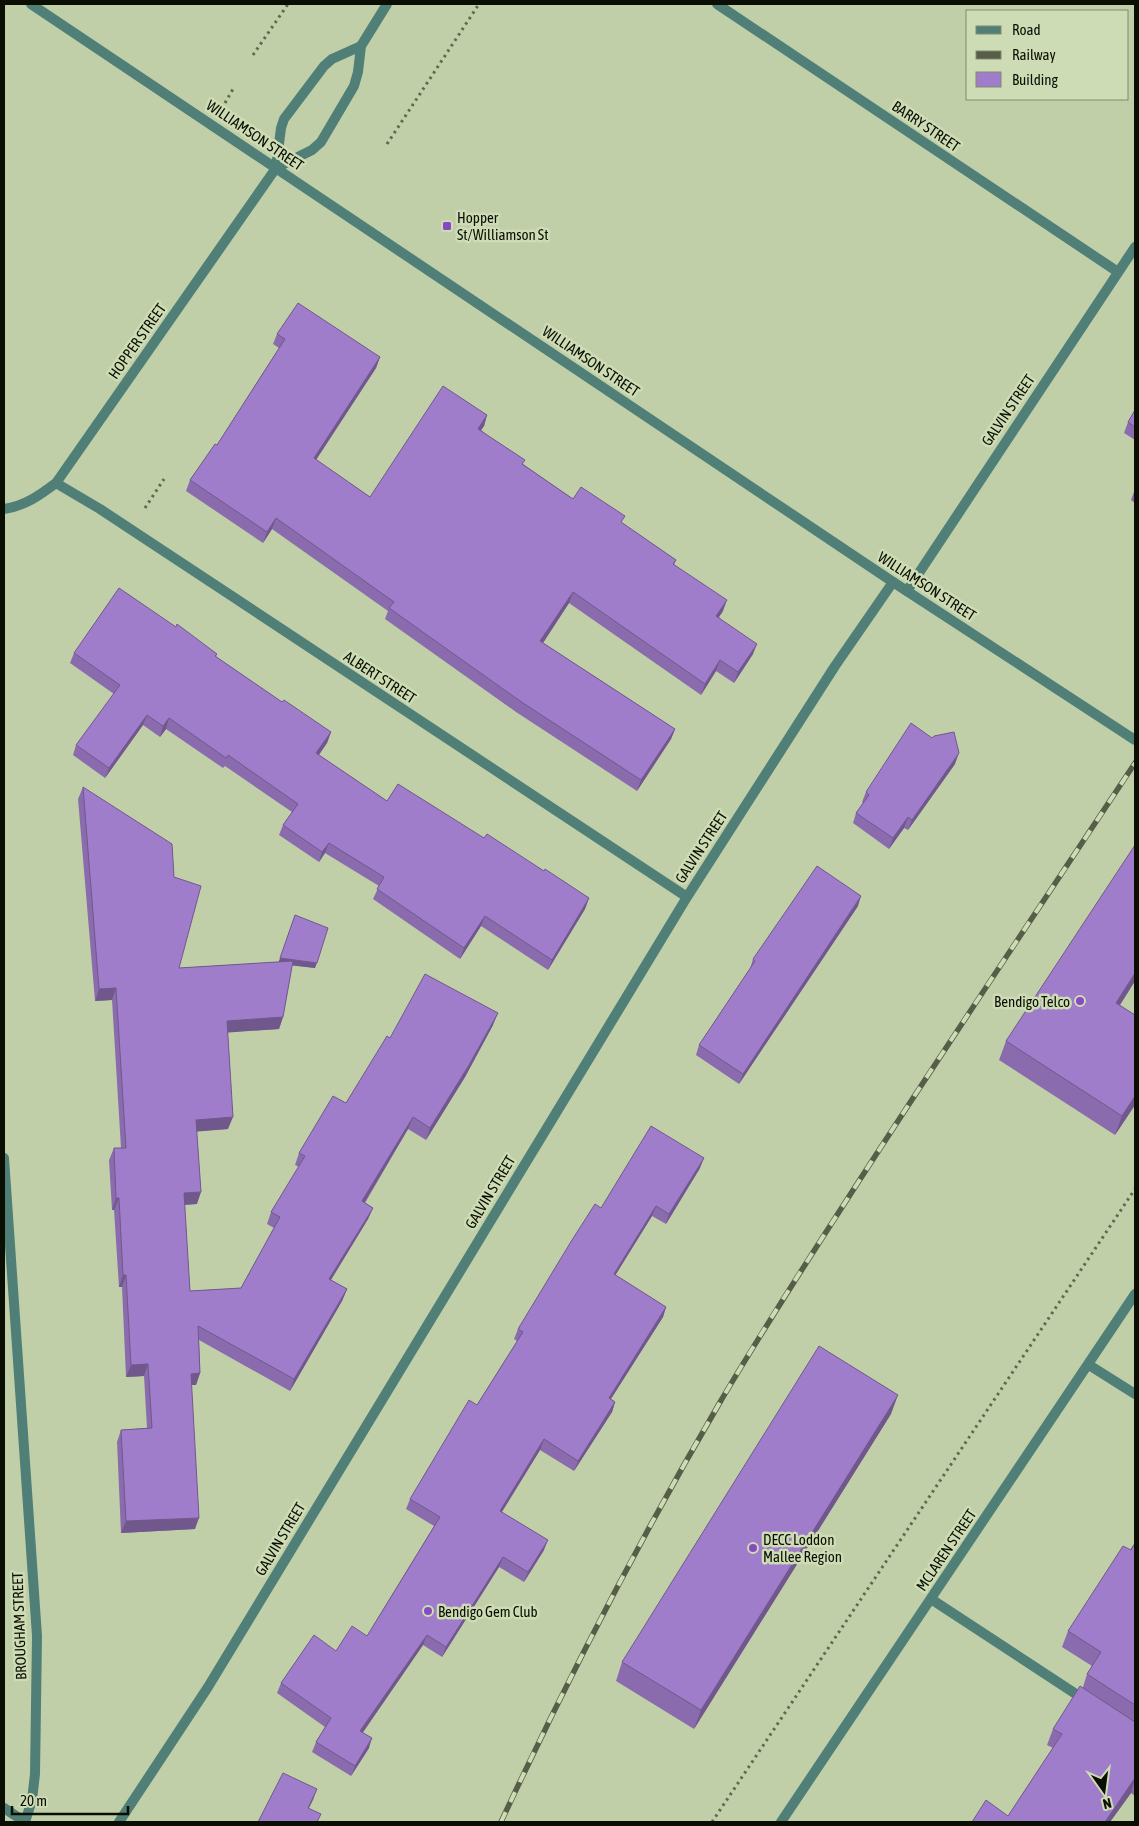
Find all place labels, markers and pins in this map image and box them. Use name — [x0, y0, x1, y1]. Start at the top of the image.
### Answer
place label: Hopper St/Williamson St — [457, 209, 549, 243]
marker: Hopper St/Williamson St — [441, 220, 453, 232]
place label: Bendigo Telco — [994, 993, 1070, 1010]
marker: Bendigo Telco — [1074, 995, 1086, 1007]
place label: DECC Loddon Mallee Region — [763, 1531, 842, 1565]
marker: DECC Loddon Mallee Region — [747, 1542, 759, 1554]
place label: Bendigo Gem Club — [438, 1603, 538, 1620]
marker: Bendigo Gem Club — [422, 1605, 434, 1617]

